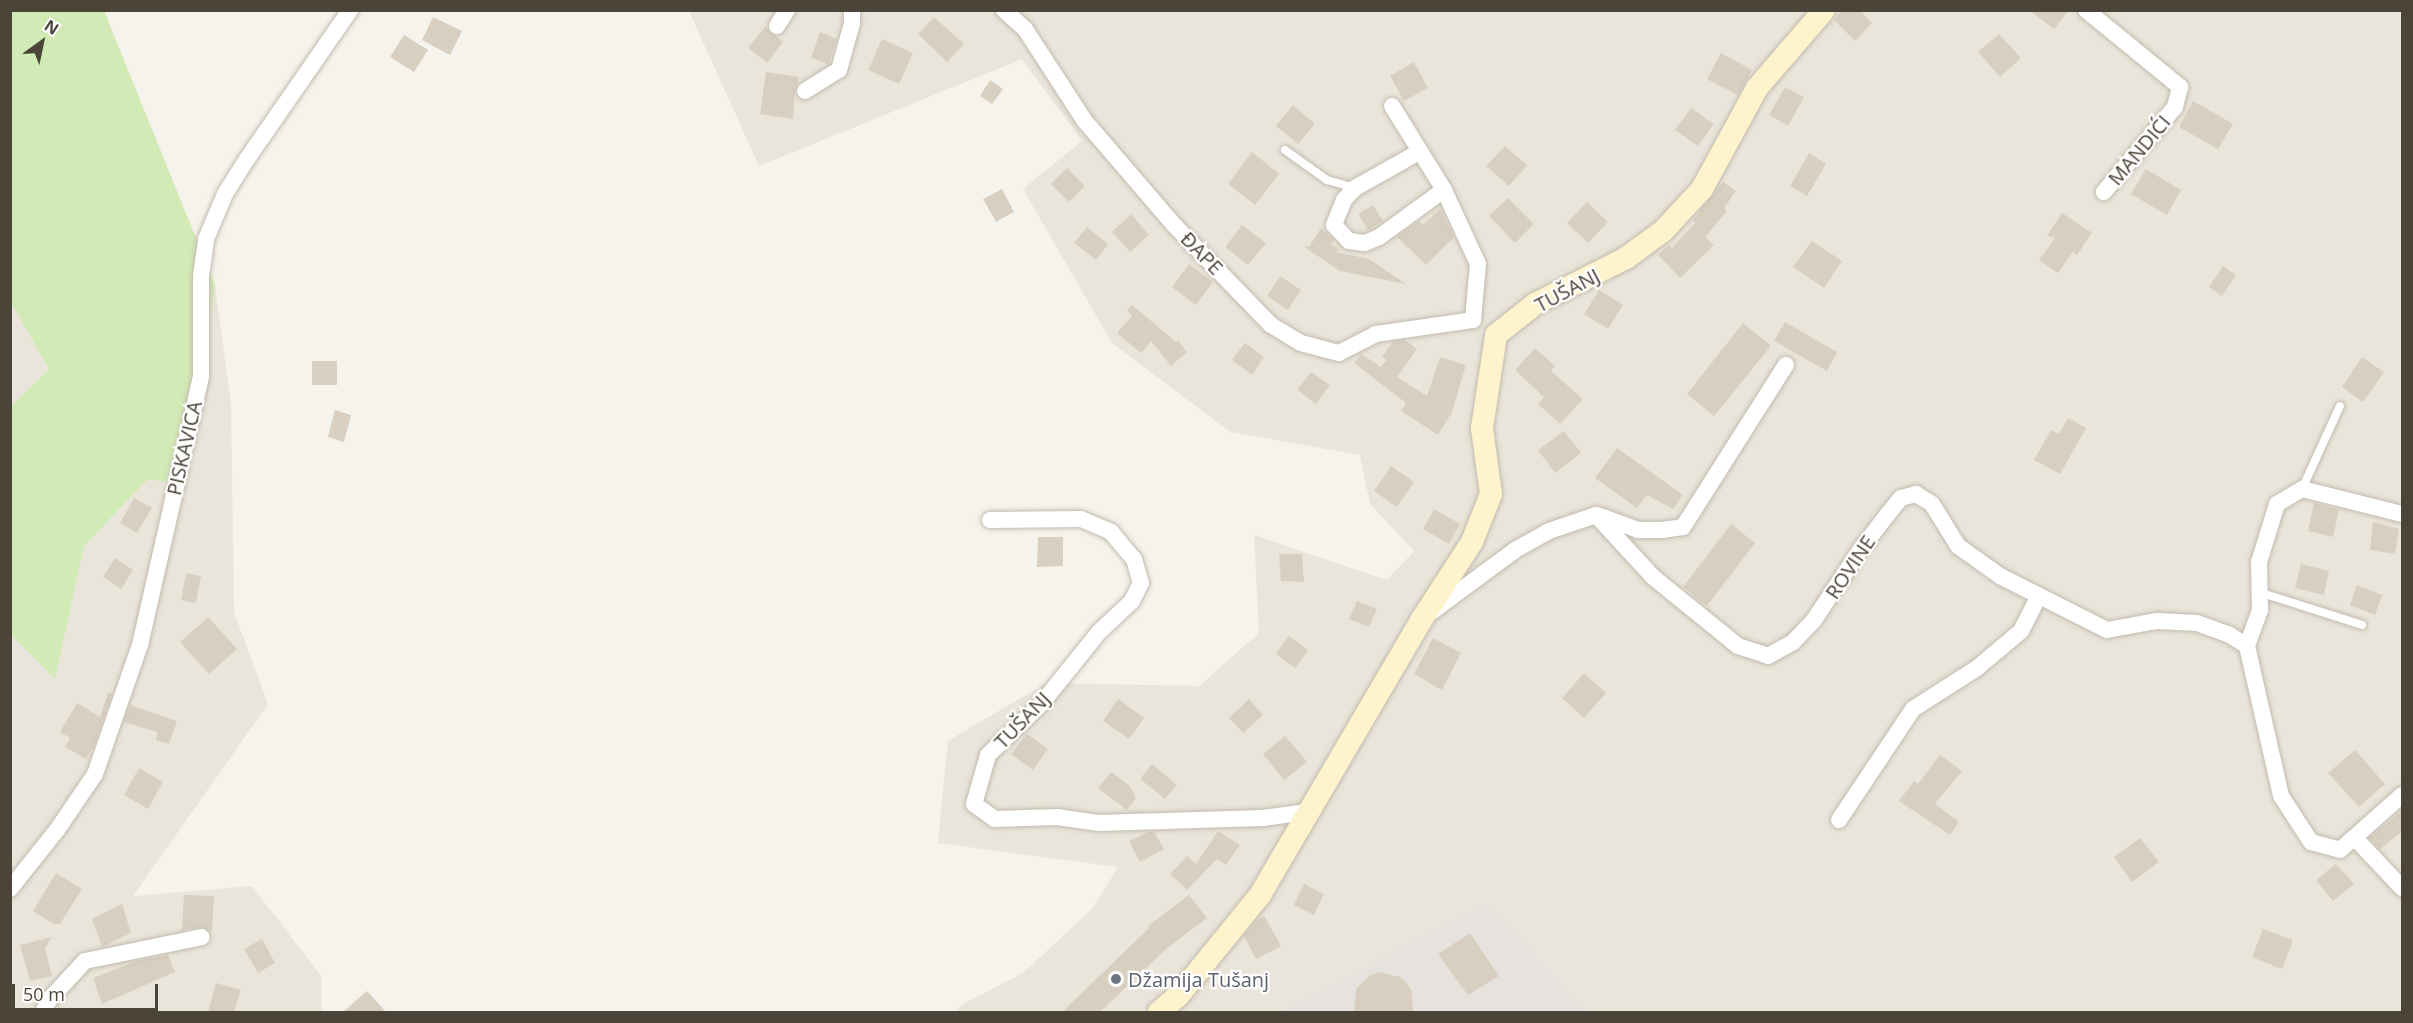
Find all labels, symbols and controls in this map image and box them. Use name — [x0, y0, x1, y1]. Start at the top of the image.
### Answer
north arrow — [12, 12, 72, 72]
text: N — [40, 14, 63, 40]
street label: MANDIĆI — [2103, 110, 2175, 190]
street label: ĐAPE — [1176, 227, 1228, 279]
street label: TUŠANJ — [1531, 263, 1603, 317]
street label: PISKAVICA — [161, 398, 207, 498]
street label: ROVINE — [1820, 531, 1880, 603]
street label: TUŠANJ — [989, 687, 1055, 753]
place label: Džamija Tušanj — [1128, 967, 1269, 991]
scale bar — [15, 972, 160, 1010]
marker: Džamija Tušanj — [1109, 972, 1123, 986]
text: 50 m — [23, 982, 65, 1006]

